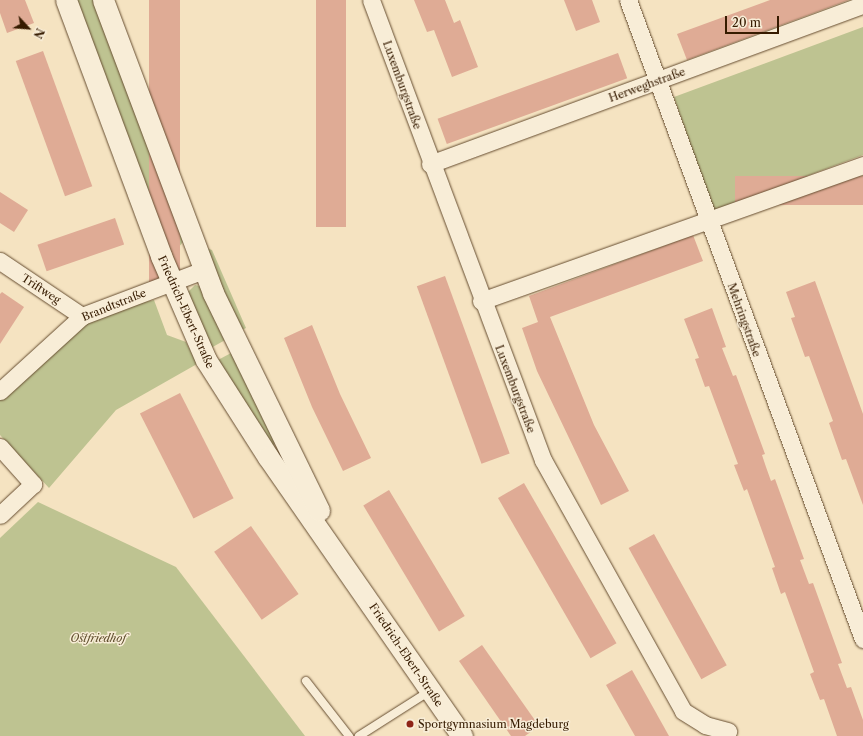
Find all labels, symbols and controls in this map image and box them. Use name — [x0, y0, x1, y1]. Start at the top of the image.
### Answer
north arrow — [8, 8, 48, 48]
scale bar — [727, 8, 781, 34]
text: 20 m — [732, 15, 761, 30]
text: N — [30, 26, 47, 41]
street label: Luxemburgstraße — [380, 39, 424, 131]
street label: Herweghstraße — [607, 65, 687, 105]
street label: Friedrich-Ebert-Straße — [155, 254, 217, 370]
street label: Triftweg — [19, 272, 63, 306]
street label: Mehringstraße — [725, 281, 763, 359]
street label: Brandtstraße — [80, 286, 148, 324]
street label: Luxemburgstraße — [492, 343, 538, 435]
street label: Friedrich-Ebert-Straße — [366, 601, 446, 709]
park label: Ostfriedhof — [70, 631, 126, 645]
place label: Sportgymnasium Magdeburg — [418, 717, 569, 731]
marker: Sportgymnasium Magdeburg — [405, 719, 415, 729]

